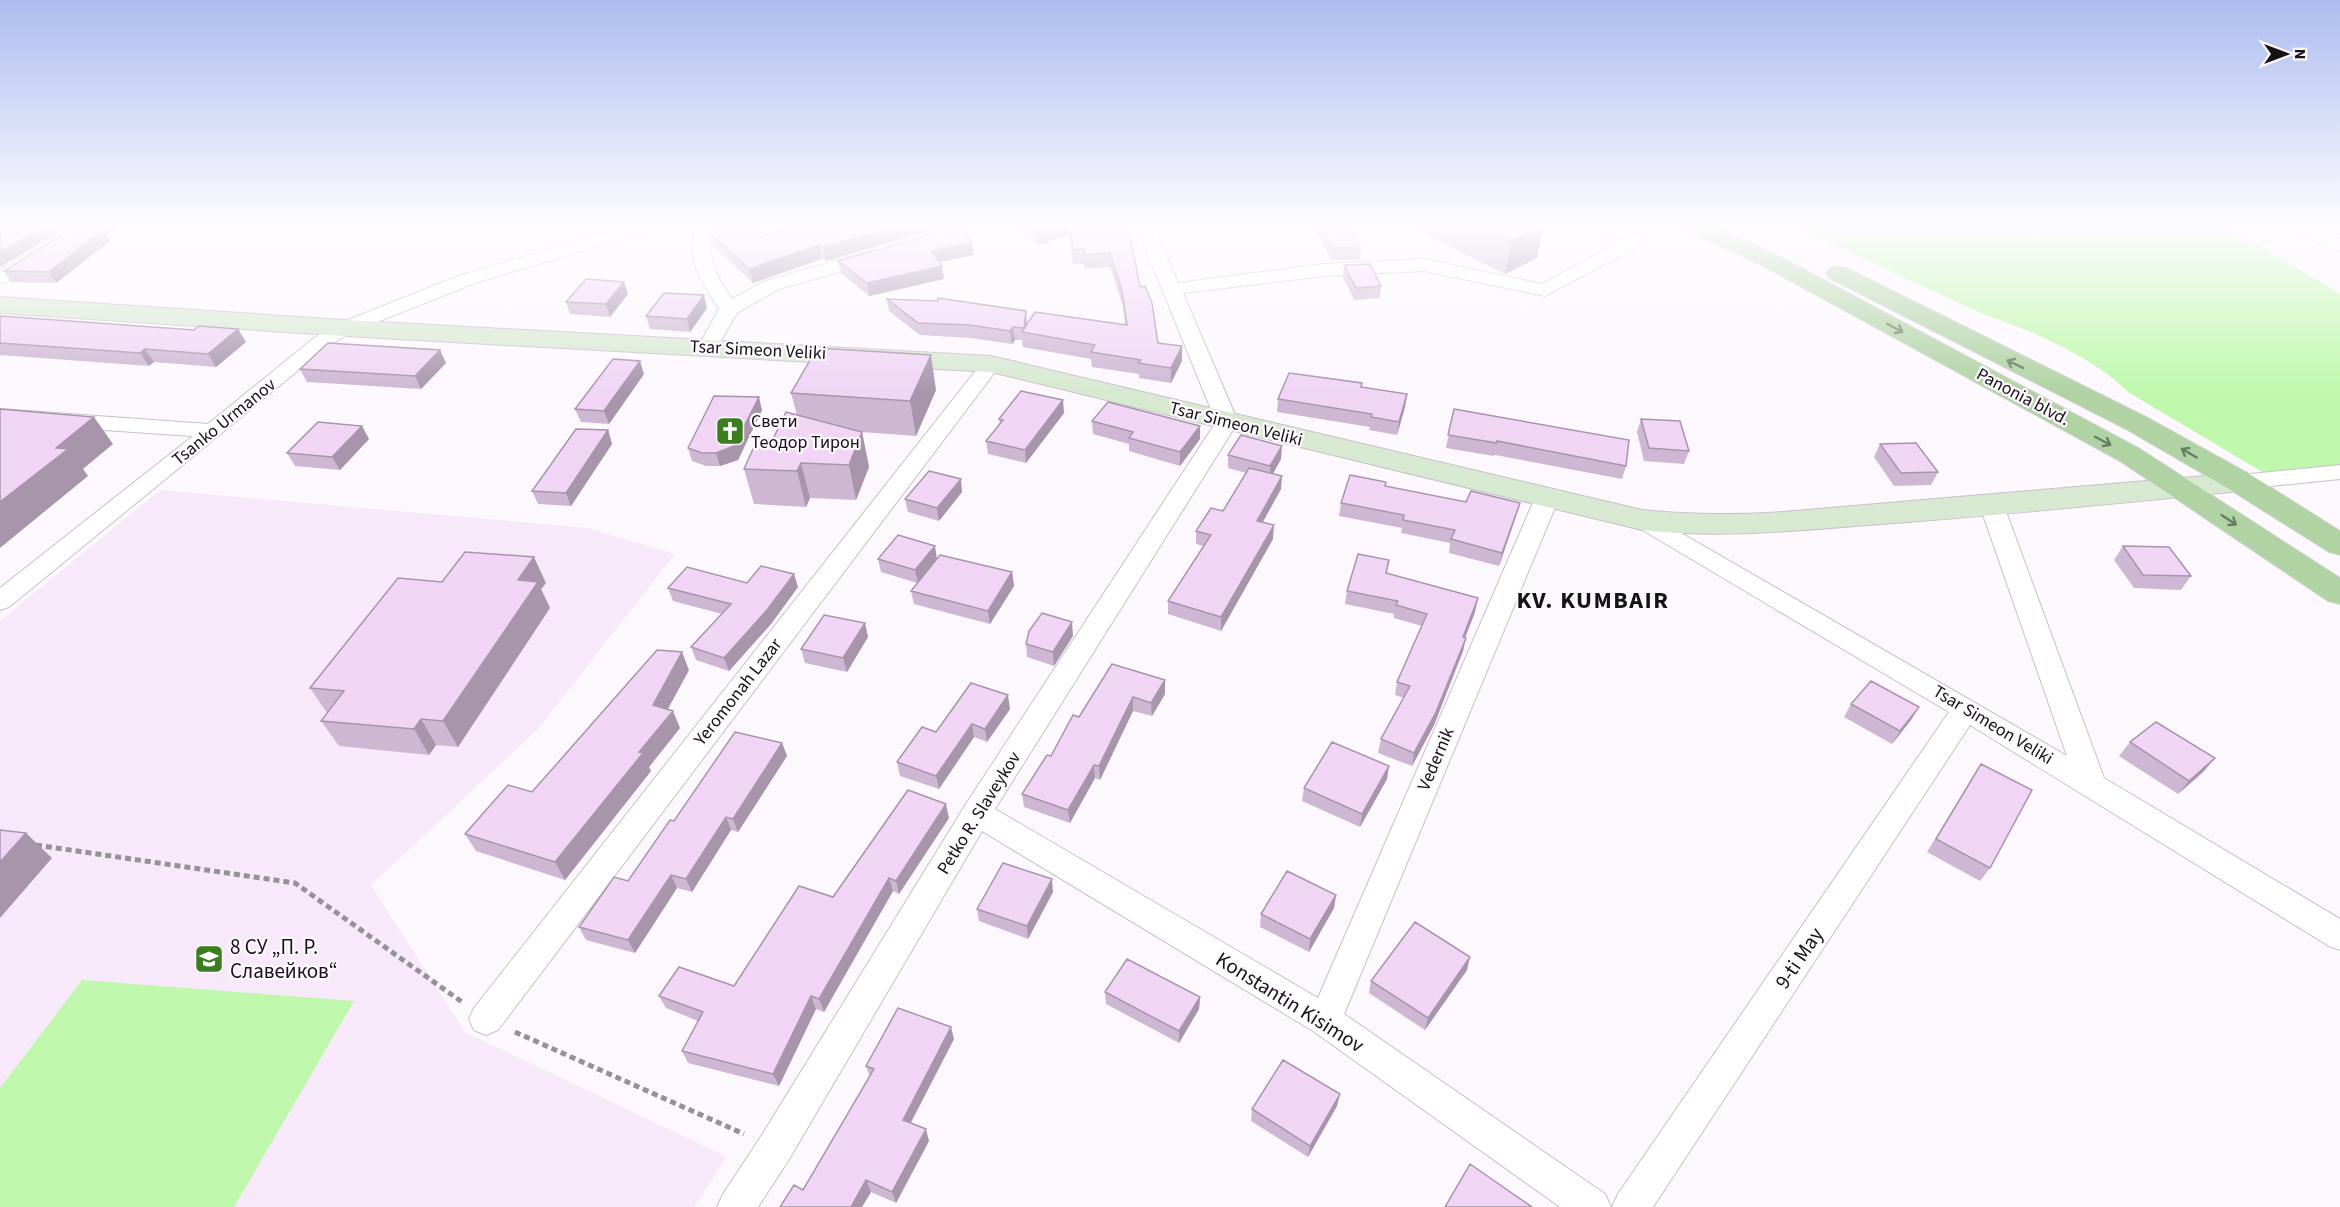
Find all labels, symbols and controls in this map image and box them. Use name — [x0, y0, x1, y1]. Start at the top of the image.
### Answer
north arrow — [2256, 24, 2316, 84]
text: N — [2289, 49, 2311, 59]
one-way arrow — [1886, 322, 1903, 334]
street label: Tsar Simeon Veliki — [689, 334, 827, 366]
one-way arrow — [2007, 358, 2025, 370]
street label: Panonia blvd. — [1972, 362, 2074, 432]
street label: Tsanko Urmanov — [167, 372, 282, 472]
street label: Tsar Simeon Veliki — [1167, 395, 1305, 453]
place label: Свети Теодор Тирон — [751, 409, 860, 455]
church icon: Свети Теодор Тирон — [714, 415, 746, 447]
one-way arrow — [2094, 435, 2111, 447]
one-way arrow — [2181, 447, 2198, 459]
one-way arrow — [2220, 514, 2237, 526]
district label: KV. KUMBAIR — [1516, 583, 1670, 618]
street label: Yeromonah Lazar — [688, 633, 788, 752]
street label: Tsar Simeon Veliki — [1928, 679, 2058, 771]
street label: Vedernik — [1412, 724, 1460, 794]
street label: Petko R. Slaveykov — [931, 746, 1027, 879]
street label: 9-ti May — [1767, 921, 1831, 995]
place label: 8 СУ „П. Р. Славейков“ — [230, 932, 338, 986]
school or university icon: 8 СУ „П. Р. Славейков“ — [193, 943, 225, 975]
street label: Konstantin Kisimov — [1210, 944, 1370, 1060]

